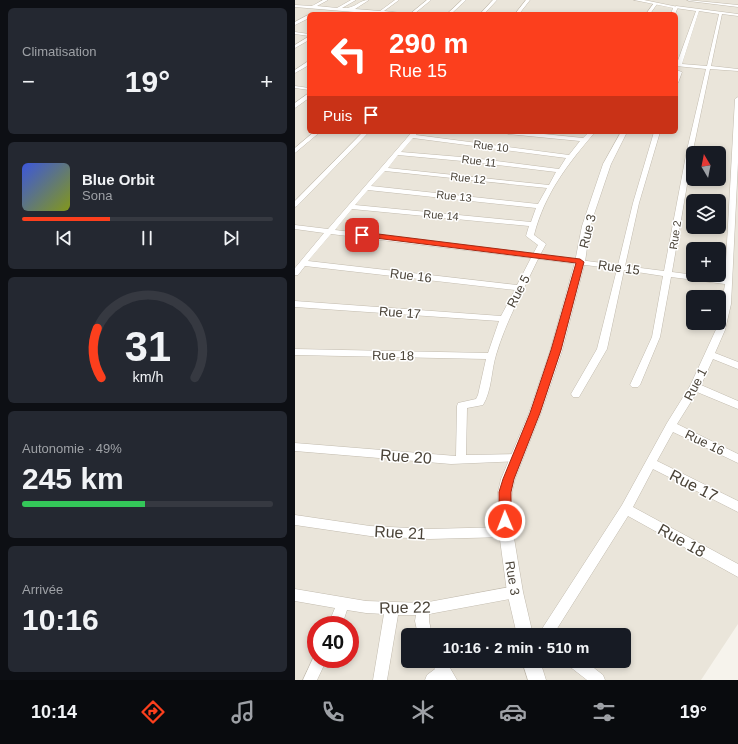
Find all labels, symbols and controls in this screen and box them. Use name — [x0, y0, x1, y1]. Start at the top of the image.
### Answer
icon: left — [323, 28, 375, 80]
text: 290 m — [389, 28, 468, 59]
text: Climatisation — [22, 44, 96, 59]
text: Rue 15 — [389, 61, 447, 81]
text: 19° — [125, 65, 170, 98]
text: − — [22, 69, 35, 94]
text: + — [260, 69, 273, 94]
icon: arrive — [360, 104, 382, 126]
text: Puis — [323, 107, 352, 124]
street label: Rue 10 — [473, 138, 509, 154]
north arrow — [686, 146, 726, 186]
map controls — [686, 146, 726, 330]
street label: Rue 11 — [461, 153, 497, 169]
street label: Rue 12 — [450, 170, 486, 186]
text: Blue Orbit — [82, 171, 155, 188]
text: Sona — [82, 188, 112, 203]
street label: Rue 13 — [436, 188, 472, 204]
button: layers — [686, 194, 726, 234]
street label: Rue 14 — [423, 207, 459, 223]
street label: Rue 3 — [576, 212, 599, 250]
pin — [345, 218, 379, 252]
street label: Rue 2 — [667, 220, 683, 250]
icon: arrive — [351, 224, 373, 246]
icon: previous — [53, 227, 75, 249]
icon: pause — [136, 227, 158, 249]
icon: next — [220, 227, 242, 249]
button: + — [686, 242, 726, 282]
street label: Rue 15 — [597, 257, 641, 278]
street label: Rue 16 — [389, 265, 433, 285]
street label: Rue 5 — [504, 272, 533, 310]
button: − — [686, 290, 726, 330]
street label: Rue 17 — [379, 304, 421, 321]
text: 31 — [124, 323, 171, 370]
street label: Rue 18 — [372, 348, 414, 363]
street label: Rue 1 — [681, 365, 710, 403]
text: km/h — [132, 369, 163, 385]
street label: Rue 16 — [683, 427, 727, 458]
text: Autonomie · 49% — [22, 441, 122, 456]
street label: Rue 20 — [380, 446, 432, 467]
text: 245 km — [22, 462, 124, 495]
street label: Rue 17 — [667, 466, 721, 505]
position arrow — [484, 500, 526, 542]
street label: Rue 18 — [655, 520, 709, 560]
street label: Rue 21 — [374, 523, 426, 542]
street label: Rue 3 — [502, 560, 523, 596]
text: Arrivée — [22, 582, 63, 597]
street label: Rue 22 — [379, 599, 431, 616]
text: 10:16 — [22, 603, 99, 636]
speed limit sign: 40 — [307, 616, 359, 668]
text: 10:16 · 2 min · 510 m — [443, 639, 589, 656]
icon: directions — [139, 698, 167, 726]
icon: music — [229, 698, 257, 726]
icon: phone — [319, 698, 347, 726]
icon: climate — [409, 698, 437, 726]
icon: car — [499, 698, 527, 726]
icon: filters — [590, 698, 618, 726]
text: 10:14 — [31, 702, 77, 722]
text: 19° — [680, 702, 707, 722]

